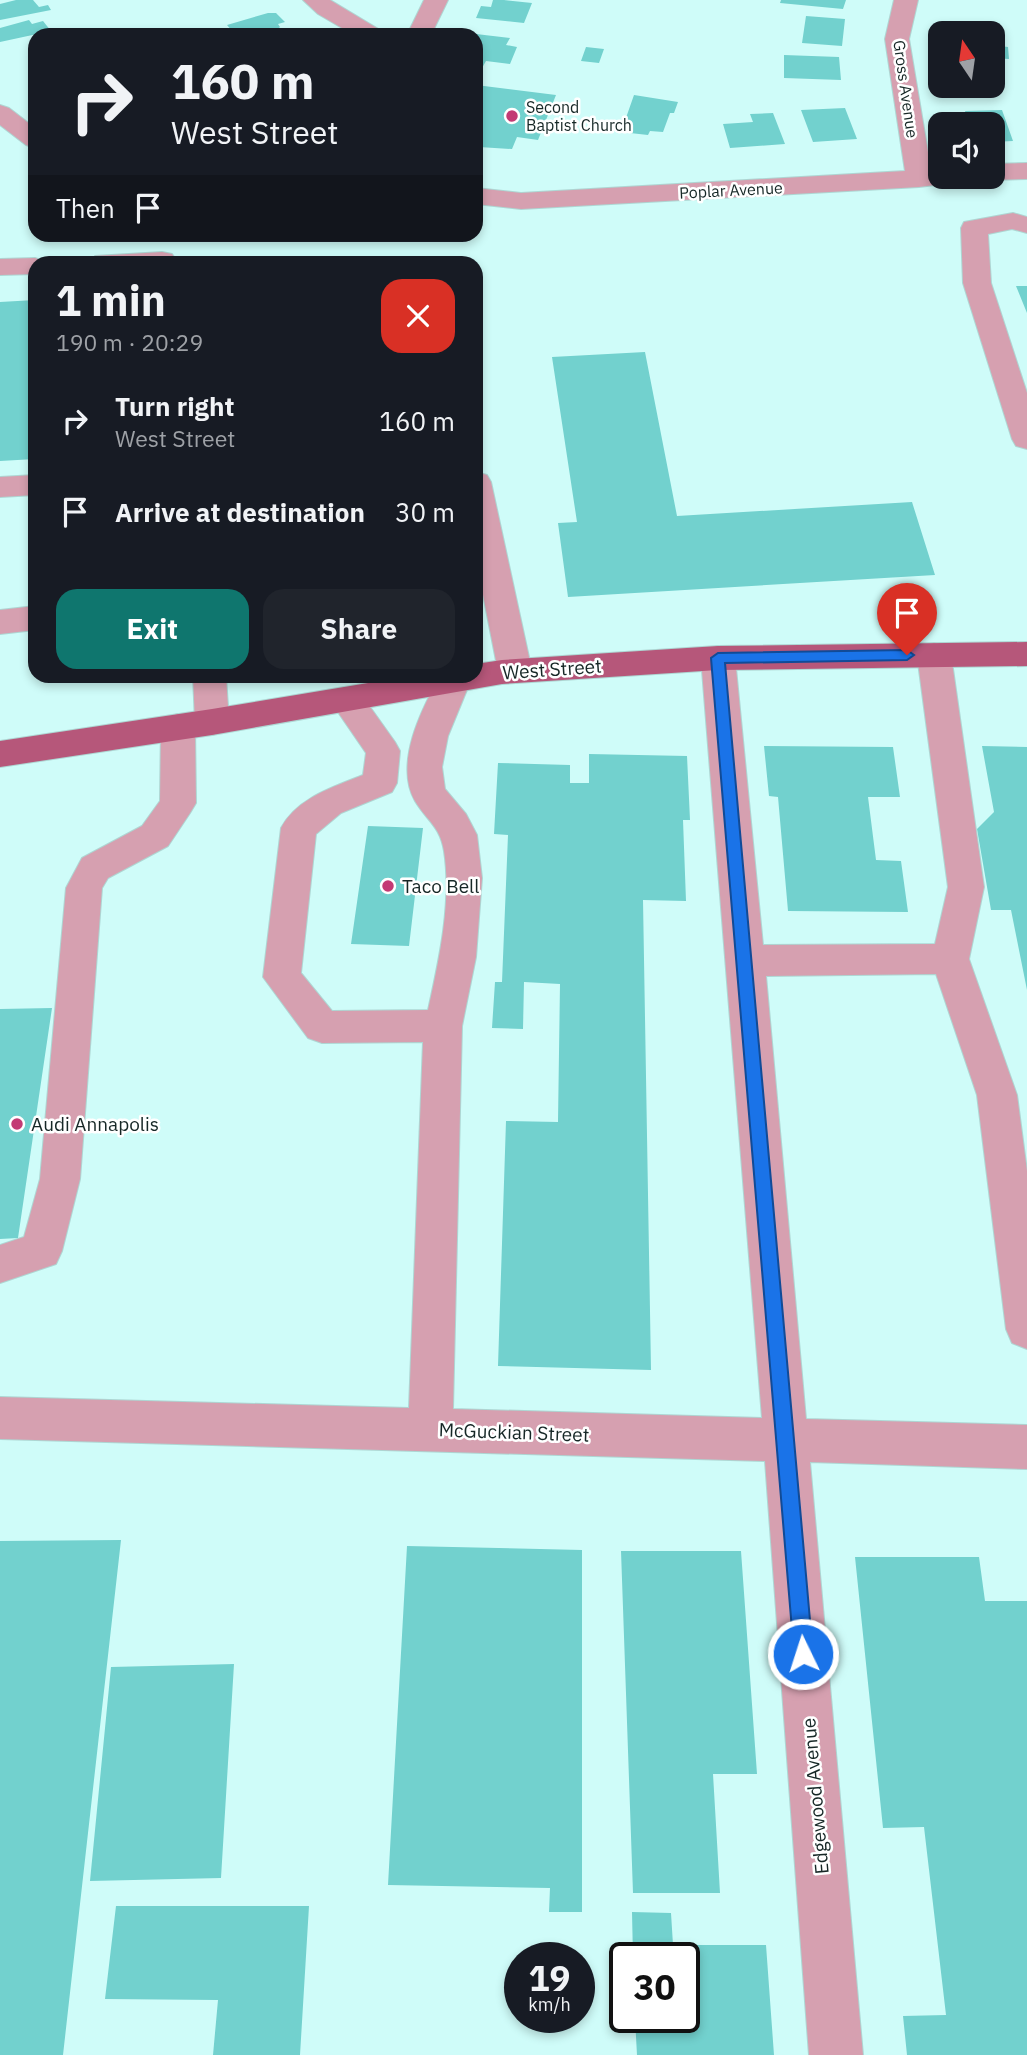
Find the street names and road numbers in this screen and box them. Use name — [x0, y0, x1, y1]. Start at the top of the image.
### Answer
street label: Gross Avenue — [889, 39, 923, 139]
street label: Poplar Avenue — [679, 177, 783, 203]
street label: West Street — [502, 654, 602, 684]
street label: McGuckian Street — [438, 1417, 590, 1447]
street label: Edgewood Avenue — [796, 1717, 834, 1875]

